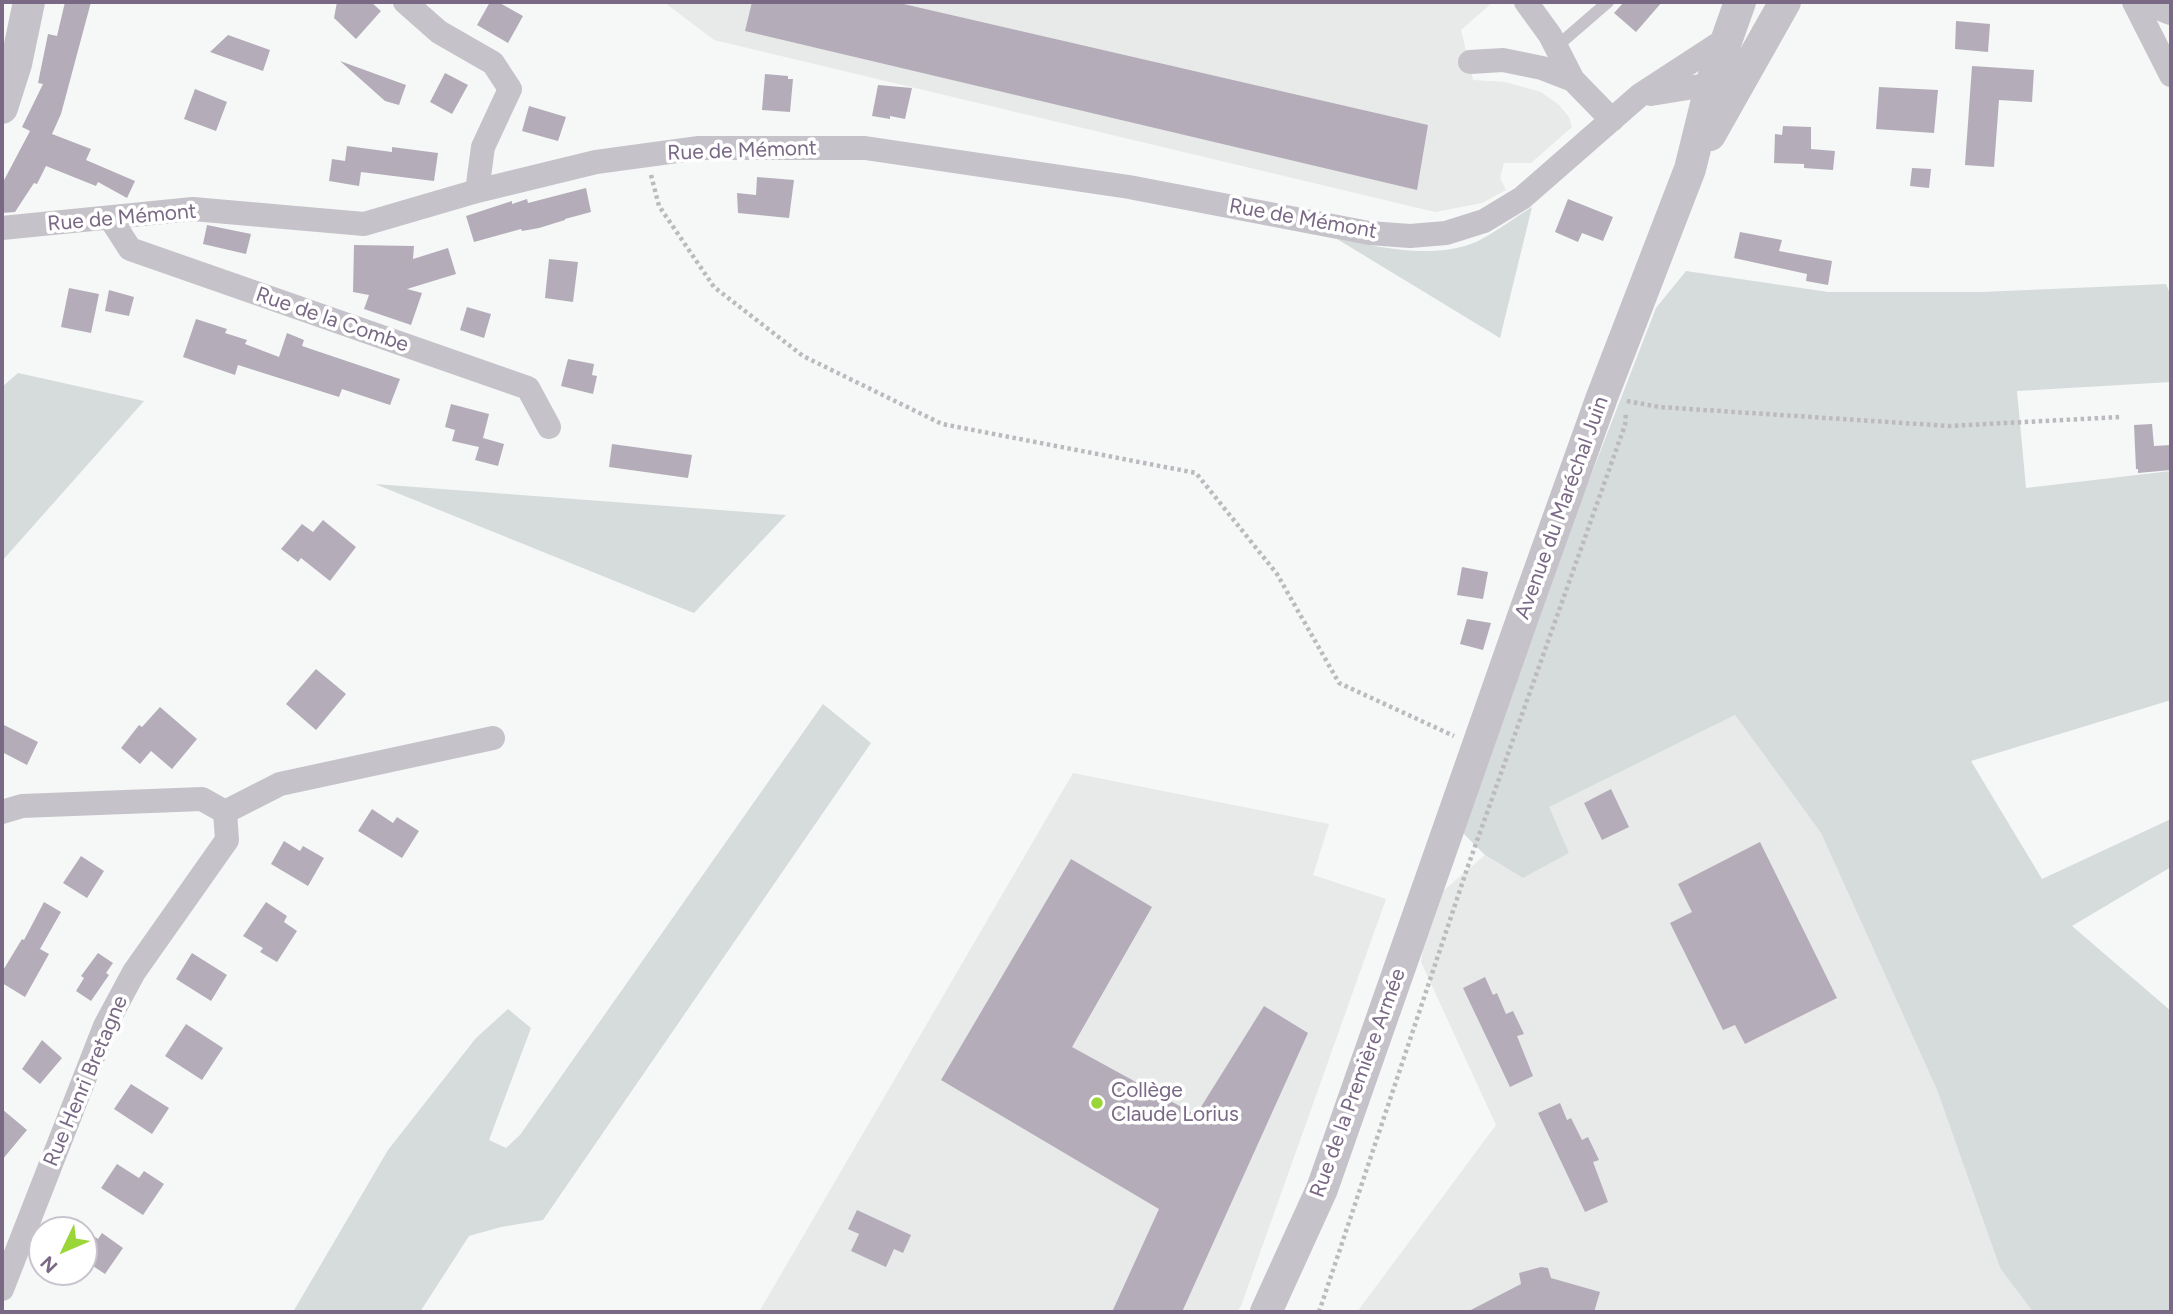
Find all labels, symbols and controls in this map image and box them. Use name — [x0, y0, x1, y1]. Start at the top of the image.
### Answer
street label: Rue de Mémont — [667, 136, 817, 166]
street label: Rue de Mémont — [1227, 194, 1379, 244]
street label: Rue de Mémont — [46, 199, 198, 237]
street label: Rue de la Combe — [252, 282, 412, 358]
street label: Avenue du Maréchal Juin — [1510, 393, 1614, 623]
street label: Rue de la Première Armée — [1305, 965, 1411, 1201]
street label: Rue Henri Bretagne — [39, 992, 133, 1170]
place label: Collège Claude Lorius — [1111, 1078, 1239, 1128]
marker: Collège Claude Lorius — [1089, 1095, 1105, 1111]
north arrow — [28, 1216, 98, 1286]
text: N — [36, 1251, 62, 1278]

